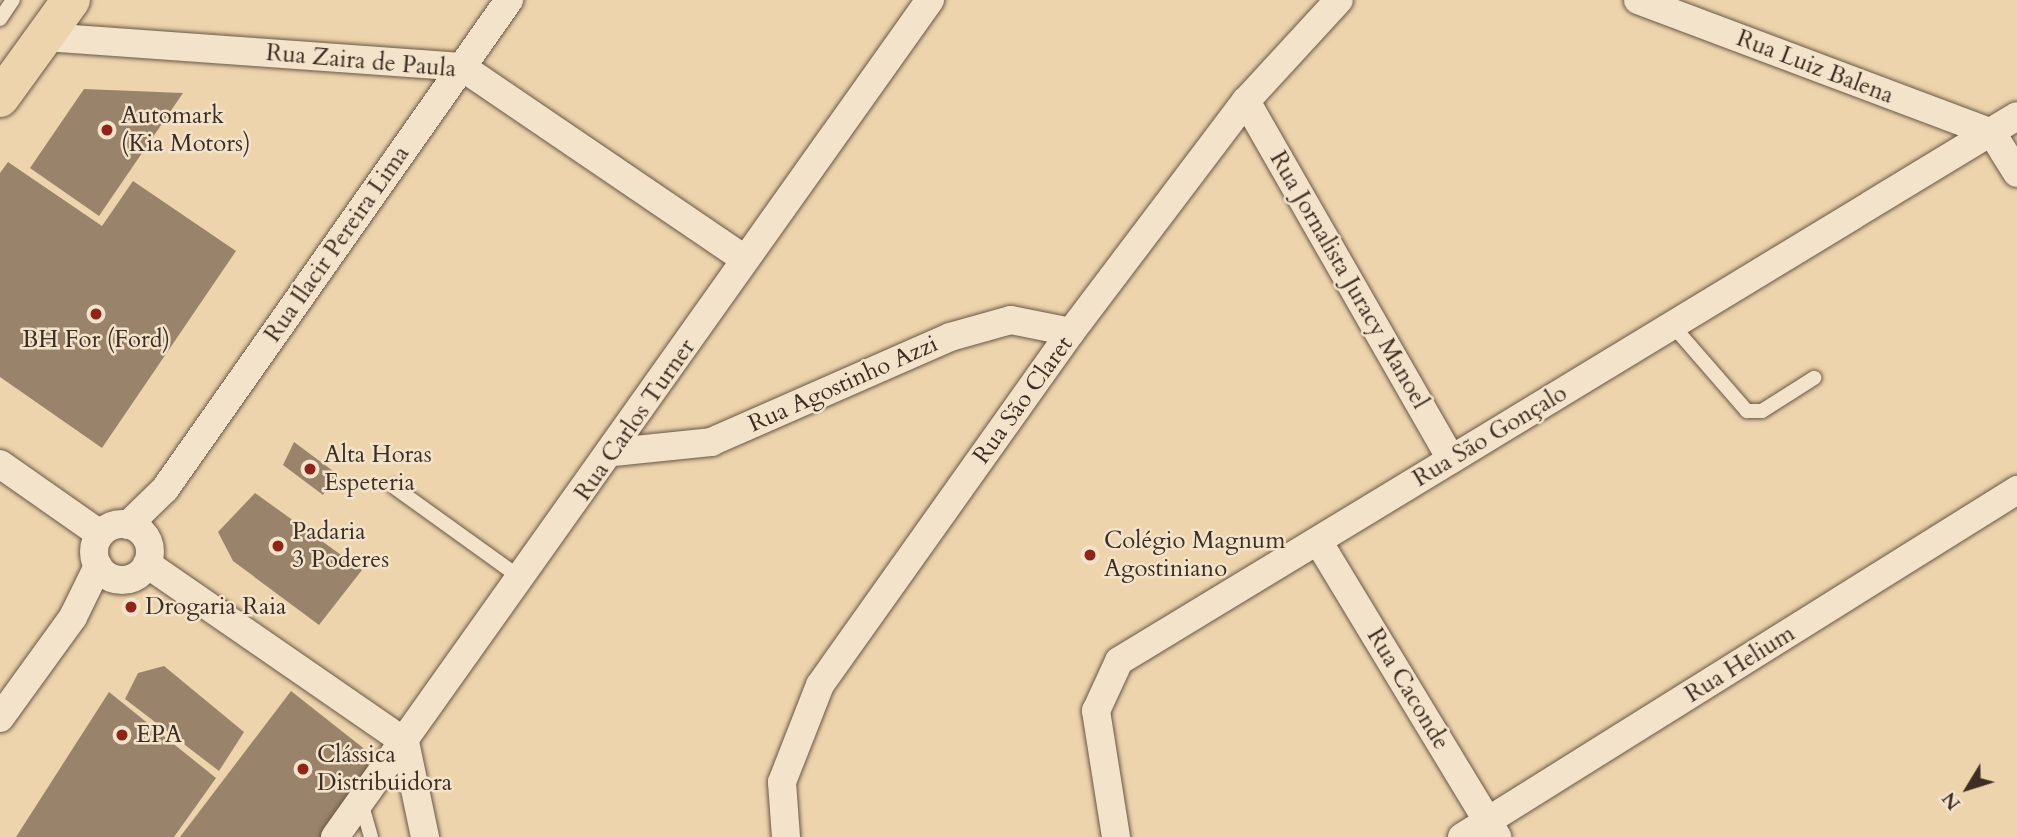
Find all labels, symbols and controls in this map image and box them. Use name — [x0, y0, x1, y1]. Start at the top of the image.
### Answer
street label: Rua Luiz Balena — [1732, 24, 1898, 110]
street label: Rua Zaira de Paula — [265, 38, 457, 84]
place label: Automark (Kia Motors) — [121, 102, 251, 158]
marker: Automark (Kia Motors) — [99, 122, 115, 138]
street label: Rua Ilacir Pereira Lima — [258, 140, 416, 348]
street label: Rua Jornalista Juracy Manoel — [1263, 146, 1435, 414]
marker: BH For (Ford) — [88, 306, 104, 322]
place label: BH For (Ford) — [22, 326, 170, 354]
street label: Rua Agostinho Azzi — [744, 329, 942, 439]
street label: Rua São Claret — [967, 331, 1079, 469]
street label: Rua Carlos Turner — [569, 334, 701, 506]
street label: Rua São Gonçalo — [1408, 379, 1572, 493]
place label: Alta Horas Espeteria — [324, 441, 432, 497]
marker: Alta Horas Espeteria — [302, 461, 318, 477]
place label: Padaria 3 Poderes — [292, 518, 389, 574]
place label: Colégio Magnum Agostiniano — [1104, 527, 1285, 583]
marker: Padaria 3 Poderes — [270, 538, 286, 554]
marker: Colégio Magnum Agostiniano — [1082, 547, 1098, 563]
place label: Drogaria Raia — [145, 593, 286, 621]
marker: Drogaria Raia — [123, 599, 139, 615]
street label: Rua Helium — [1680, 619, 1800, 709]
street label: Rua Caconde — [1360, 623, 1456, 755]
place label: EPA — [136, 721, 182, 749]
marker: EPA — [114, 727, 130, 743]
place label: Clássica Distribuidora — [317, 741, 452, 797]
north arrow — [1933, 753, 2003, 823]
marker: Clássica Distribuidora — [295, 761, 311, 777]
text: N — [1936, 786, 1967, 815]

